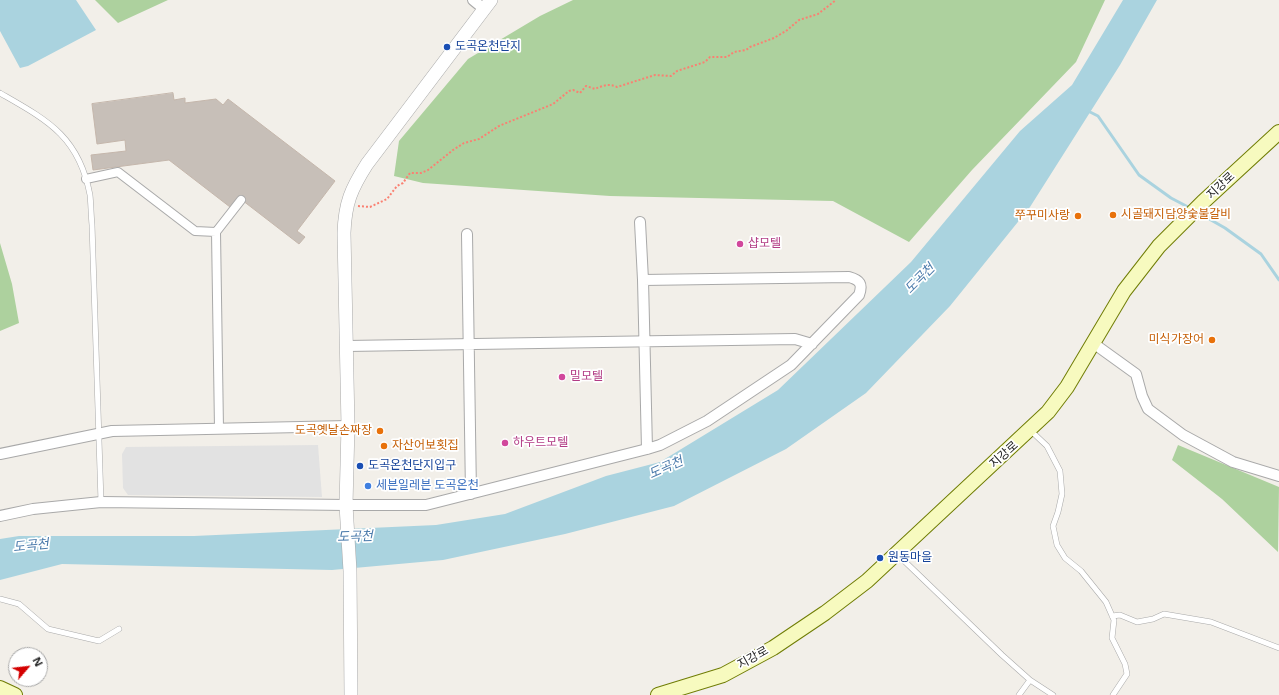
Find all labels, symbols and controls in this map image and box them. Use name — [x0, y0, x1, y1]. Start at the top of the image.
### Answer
place label: 도곡온천단지 — [455, 40, 521, 54]
marker: 도곡온천단지 — [442, 42, 452, 52]
street label: 지강로 — [1204, 169, 1238, 203]
place label: 시골돼지담양숯불갈비 — [1121, 208, 1231, 222]
place label: 쭈꾸미사랑 — [1015, 209, 1070, 223]
marker: 시골돼지담양숯불갈비 — [1108, 210, 1118, 220]
marker: 쭈꾸미사랑 — [1073, 211, 1083, 221]
place label: 샵모텔 — [748, 237, 781, 251]
marker: 샵모텔 — [735, 239, 745, 249]
water label: 도곡천 — [902, 261, 938, 297]
place label: 미식가장어 — [1149, 333, 1204, 347]
marker: 미식가장어 — [1207, 335, 1217, 345]
place label: 밀모텔 — [570, 370, 603, 384]
marker: 밀모텔 — [557, 372, 567, 382]
place label: 도곡옛날손짜장 — [295, 424, 372, 438]
marker: 도곡옛날손짜장 — [375, 426, 385, 436]
place label: 하우트모텔 — [513, 436, 568, 450]
marker: 하우트모텔 — [500, 438, 510, 448]
place label: 자산어보횟집 — [392, 439, 458, 453]
street label: 지강로 — [987, 439, 1021, 471]
marker: 자산어보횟집 — [379, 441, 389, 451]
water label: 도곡천 — [646, 454, 686, 482]
place label: 도곡온천단지입구 — [368, 459, 456, 473]
marker: 도곡온천단지입구 — [355, 461, 365, 471]
place label: 세븐일레븐 도곡온천 — [376, 479, 478, 493]
marker: 세븐일레븐 도곡온천 — [363, 481, 373, 491]
water label: 도곡천 — [337, 529, 373, 545]
water label: 도곡천 — [12, 536, 50, 556]
place label: 원동마을 — [888, 551, 932, 565]
marker: 원동마을 — [875, 553, 885, 563]
street label: 지강로 — [735, 644, 771, 672]
north arrow — [8, 647, 48, 687]
text: N — [29, 654, 47, 669]

